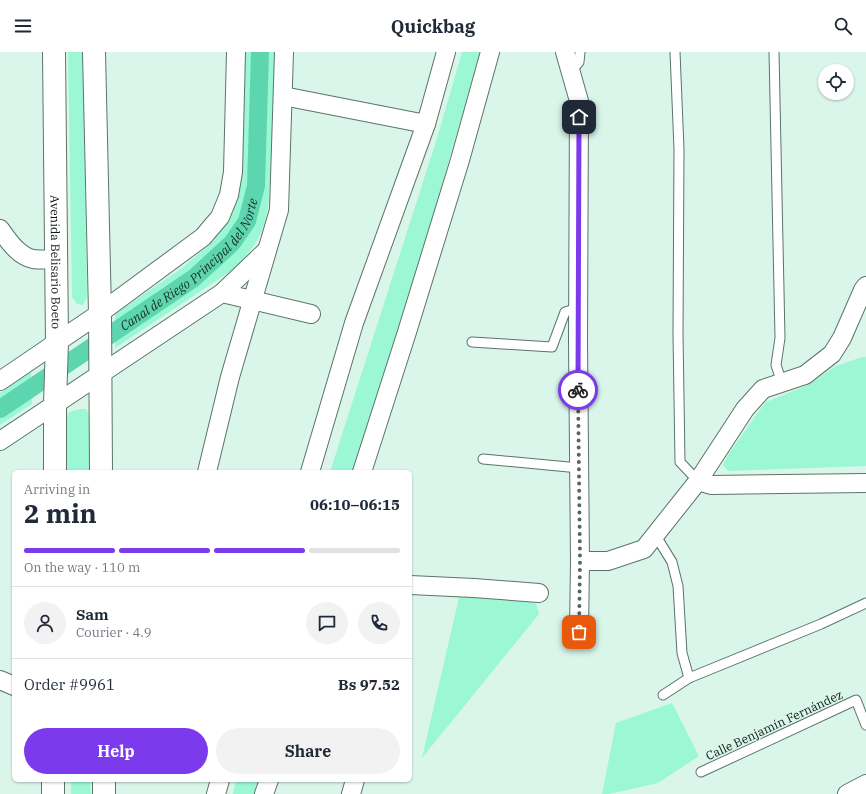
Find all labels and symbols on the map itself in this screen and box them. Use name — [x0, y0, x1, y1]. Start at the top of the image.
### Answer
pin — [562, 100, 596, 134]
street label: Avenida Belisario Boeto — [48, 195, 64, 329]
water label: Canal de Riego Principal del Norte — [116, 196, 261, 334]
courier — [558, 370, 598, 410]
pin — [562, 615, 596, 649]
street label: Calle Benjamín Fernández — [703, 687, 845, 763]

